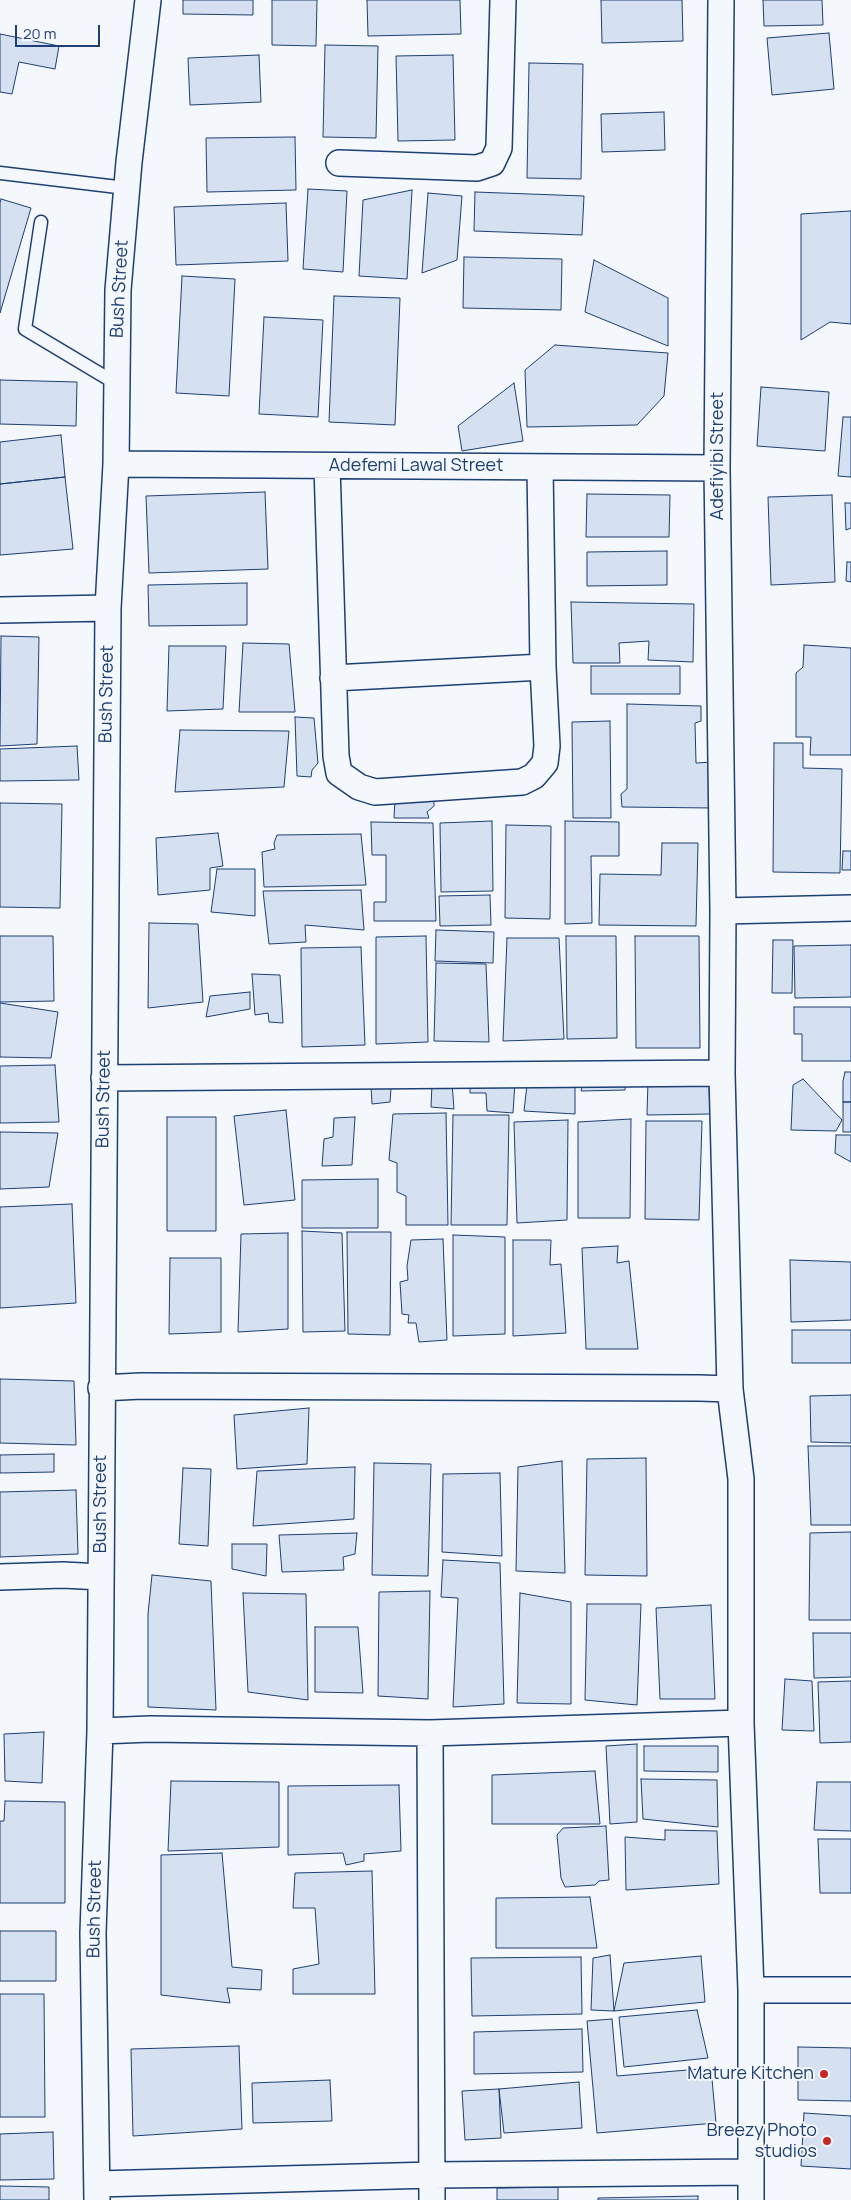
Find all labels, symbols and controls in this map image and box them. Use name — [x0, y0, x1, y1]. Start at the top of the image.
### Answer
scale bar — [18, 15, 102, 47]
text: 20 m — [23, 23, 56, 44]
street label: Bush Street — [107, 239, 133, 339]
street label: Adefiyibi Street — [707, 392, 729, 520]
street label: Adefemi Lawal Street — [329, 455, 503, 477]
street label: Bush Street — [95, 645, 119, 743]
street label: Bush Street — [92, 1050, 116, 1148]
street label: Bush Street — [90, 1455, 112, 1553]
street label: Bush Street — [83, 1860, 107, 1958]
place label: Mature Kitchen — [687, 2063, 814, 2085]
marker: Mature Kitchen — [818, 2068, 830, 2080]
place label: Breezy Photo studios — [707, 2120, 817, 2162]
marker: Breezy Photo studios — [821, 2135, 833, 2147]

